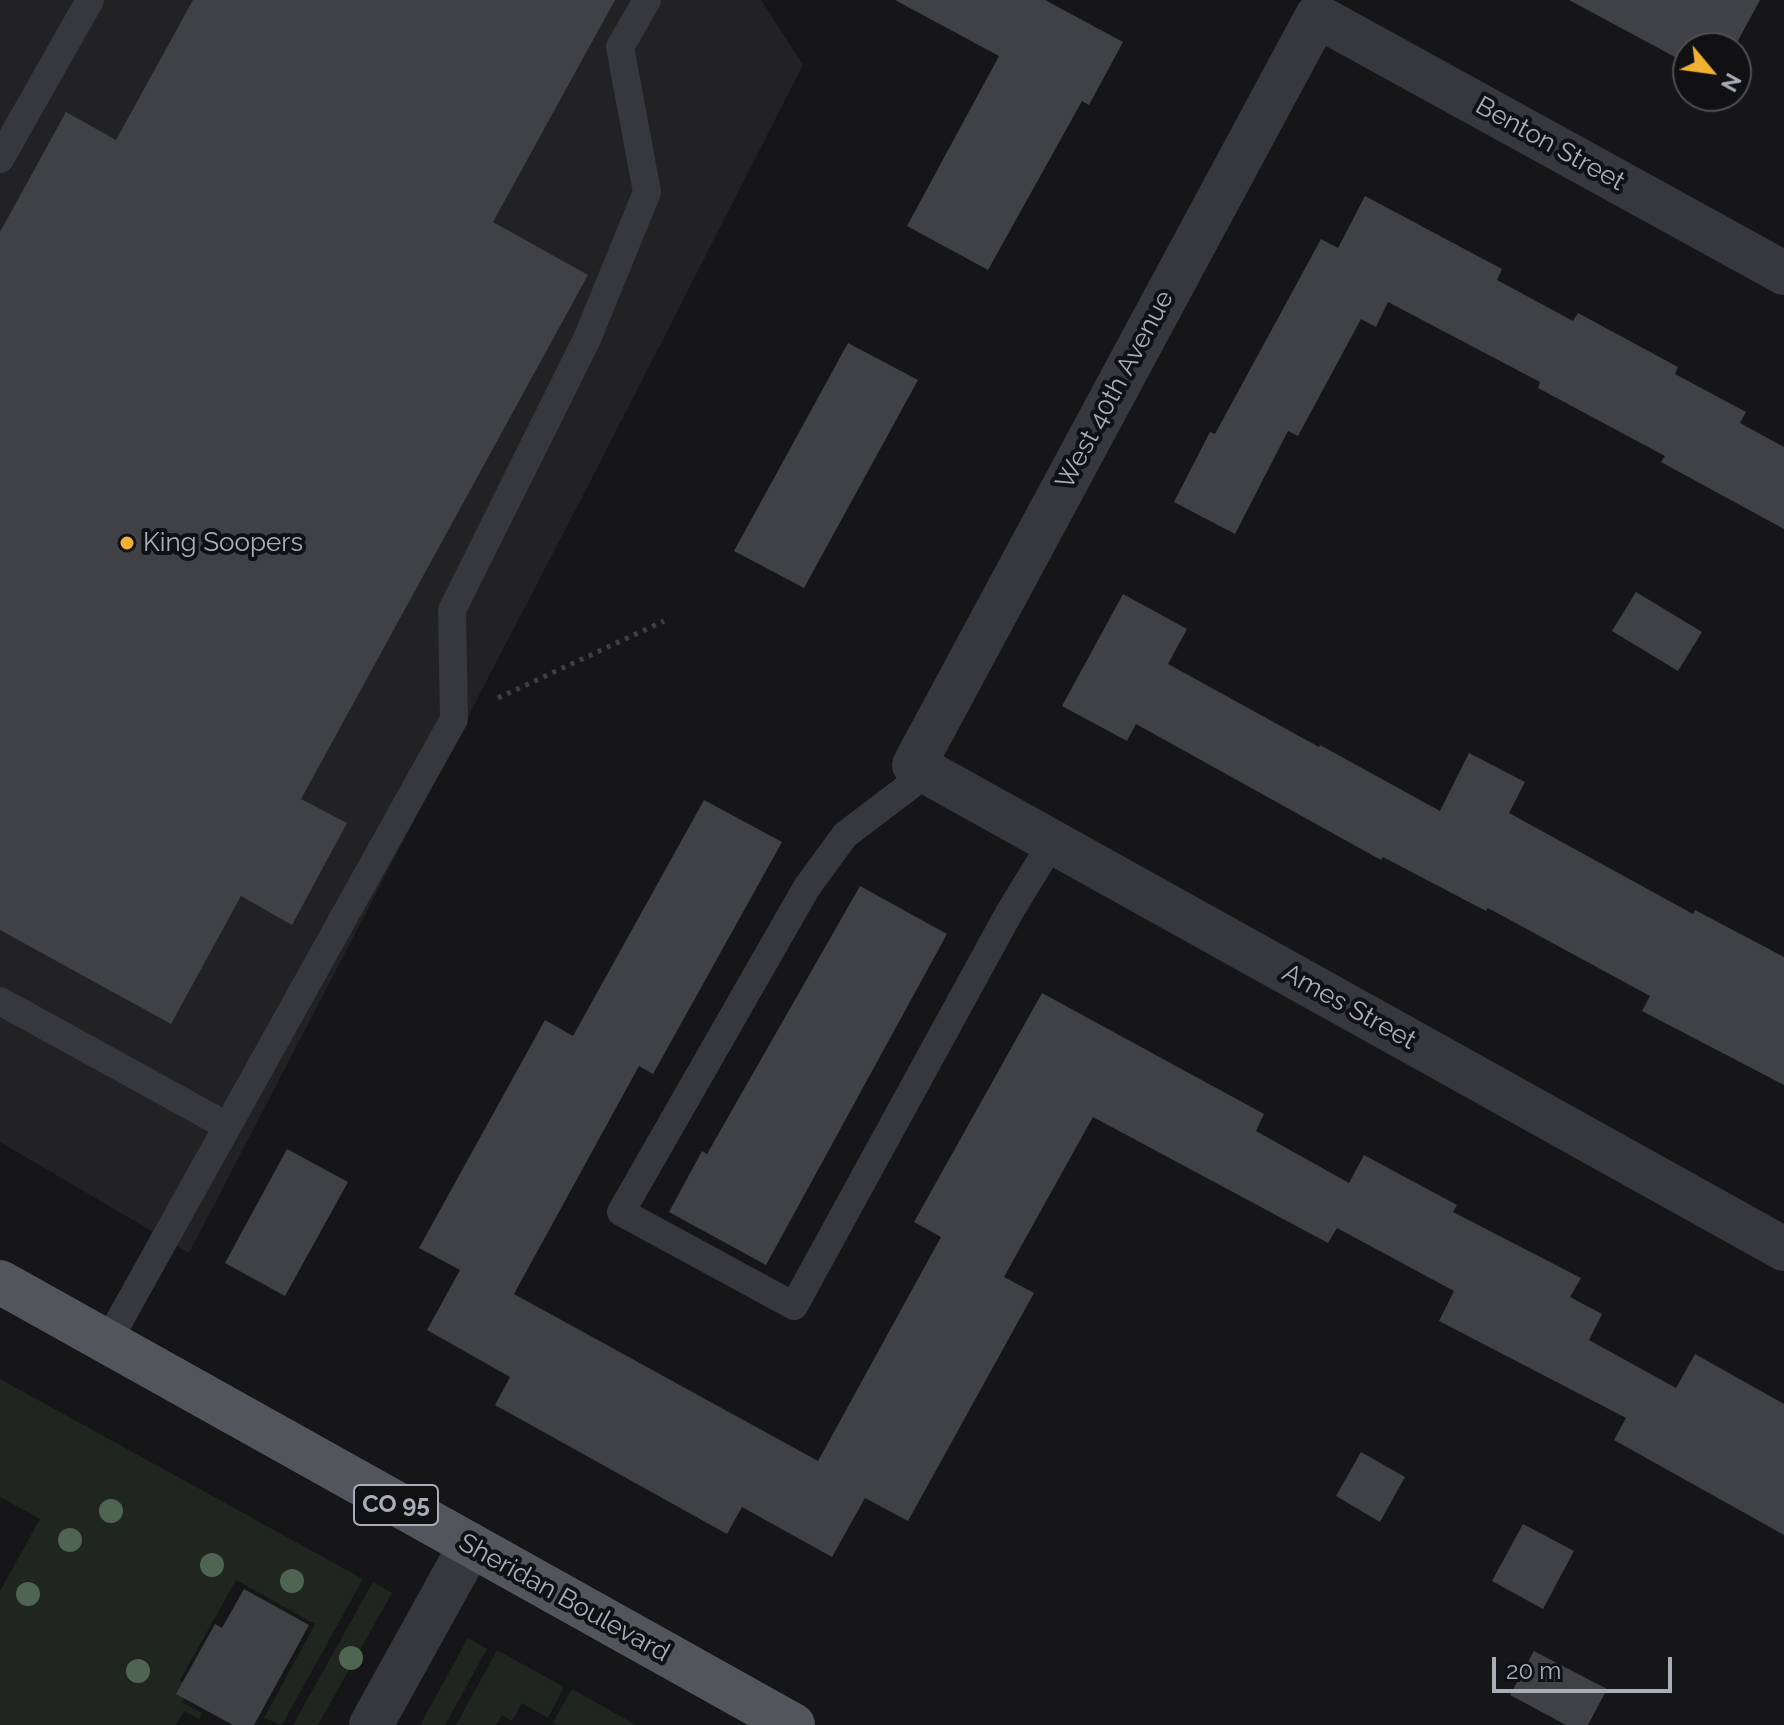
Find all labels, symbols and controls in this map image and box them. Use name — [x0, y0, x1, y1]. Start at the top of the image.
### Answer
north arrow — [1672, 32, 1752, 112]
text: N — [1716, 69, 1747, 96]
street label: Benton Street — [1470, 90, 1630, 198]
street label: West 40th Avenue — [1049, 285, 1181, 495]
place label: King Soopers — [143, 527, 303, 559]
marker: King Soopers — [118, 534, 136, 552]
street label: Ames Street — [1277, 957, 1421, 1057]
road number: CO 95 — [354, 1485, 438, 1525]
street label: Sheridan Boulevard — [453, 1527, 675, 1669]
scale bar — [1496, 1641, 1676, 1691]
text: 20 m — [1506, 1656, 1561, 1685]

